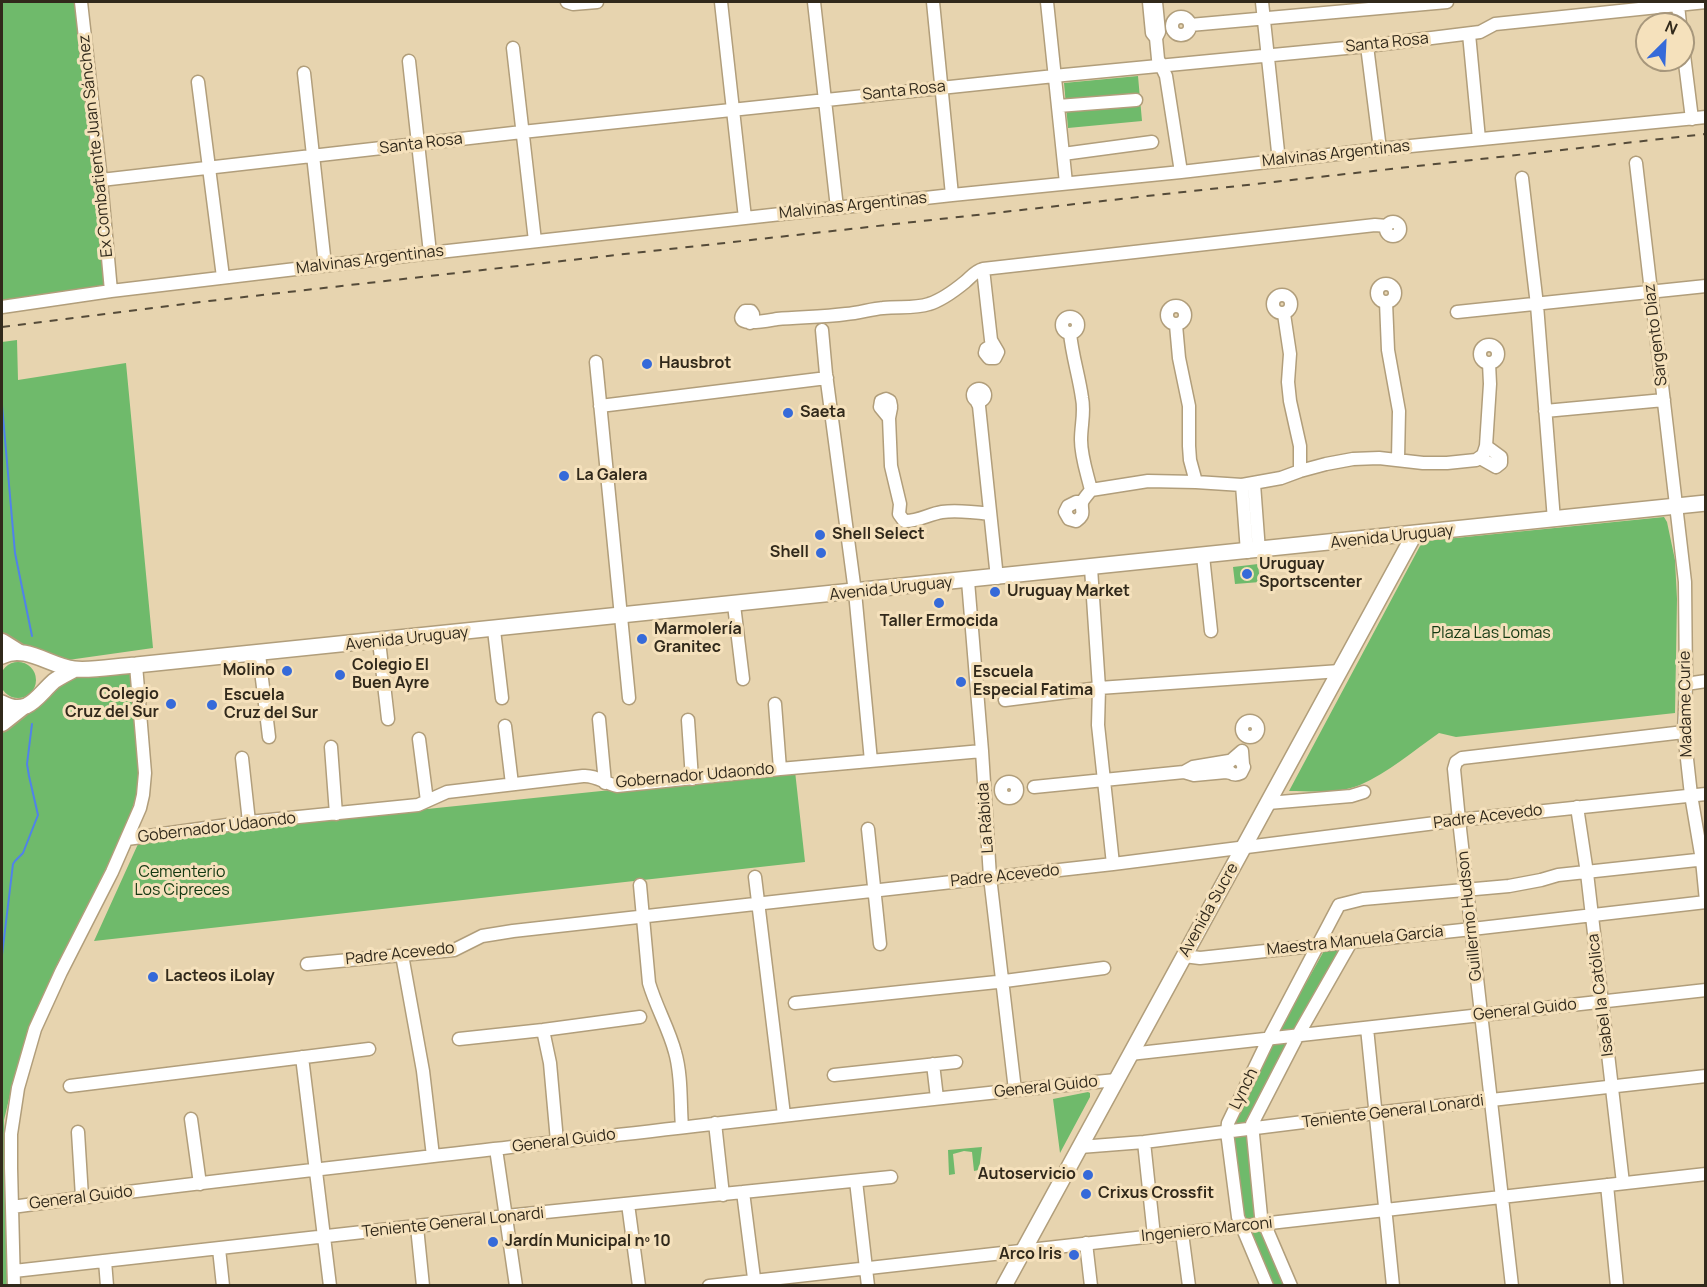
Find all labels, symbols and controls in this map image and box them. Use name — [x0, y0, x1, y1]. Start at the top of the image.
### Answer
north arrow — [1635, 12, 1695, 72]
text: N — [1662, 15, 1681, 40]
street label: Santa Rosa — [1344, 29, 1430, 57]
street label: Ex Combatiente Juan Sánchez — [75, 34, 117, 258]
street label: Santa Rosa — [861, 77, 947, 105]
street label: Santa Rosa — [378, 129, 464, 159]
street label: Malvinas Argentinas — [1261, 137, 1411, 171]
street label: Malvinas Argentinas — [778, 189, 928, 223]
street label: Malvinas Argentinas — [295, 241, 445, 279]
street label: Sargento Díaz — [1640, 283, 1672, 387]
place label: Hausbrot — [659, 354, 731, 374]
marker: Hausbrot — [640, 357, 654, 371]
place label: Saeta — [800, 403, 846, 423]
marker: Saeta — [781, 406, 795, 420]
place label: La Galera — [576, 466, 647, 486]
marker: La Galera — [557, 469, 571, 483]
street label: Avenida Uruguay — [1330, 521, 1454, 553]
place label: Shell Select — [832, 525, 925, 545]
marker: Shell Select — [813, 528, 827, 542]
place label: Shell — [770, 543, 809, 563]
marker: Shell — [814, 546, 828, 560]
place label: Uruguay Sportscenter — [1259, 555, 1362, 593]
marker: Uruguay Sportscenter — [1240, 567, 1254, 581]
street label: Avenida Uruguay — [829, 573, 953, 605]
place label: Uruguay Market — [1007, 582, 1130, 602]
marker: Uruguay Market — [988, 585, 1002, 599]
marker: Taller Ermocida — [932, 596, 946, 610]
place label: Taller Ermocida — [880, 612, 998, 632]
place label: Marmolería Granitec — [654, 620, 742, 658]
street label: Avenida Uruguay — [345, 623, 469, 655]
park label: Plaza Las Lomas — [1431, 624, 1551, 644]
marker: Marmolería Granitec — [635, 632, 649, 646]
street label: Madame Curie — [1675, 651, 1697, 757]
place label: Colegio El Buen Ayre — [352, 656, 429, 694]
place label: Molino — [223, 661, 275, 681]
place label: Escuela Especial Fatima — [973, 663, 1093, 701]
marker: Molino — [280, 664, 294, 678]
marker: Colegio El Buen Ayre — [333, 668, 347, 682]
marker: Escuela Especial Fatima — [954, 675, 968, 689]
place label: Colegio Cruz del Sur — [65, 685, 159, 723]
place label: Escuela Cruz del Sur — [224, 686, 318, 724]
marker: Colegio Cruz del Sur — [164, 697, 178, 711]
marker: Escuela Cruz del Sur — [205, 698, 219, 712]
street label: Gobernador Udaondo — [615, 760, 775, 792]
street label: La Rábida — [974, 782, 998, 854]
street label: Padre Acevedo — [1432, 801, 1544, 833]
street label: Gobernador Udaondo — [137, 809, 297, 847]
street label: Guillermo Hudson — [1454, 850, 1486, 982]
street label: Avenida Sucre — [1175, 860, 1243, 960]
street label: Padre Acevedo — [949, 861, 1061, 891]
park label: Cementerio Los Cipreces — [134, 863, 230, 901]
street label: Maestra Manuela García — [1266, 922, 1444, 960]
street label: Isabel la Católica — [1584, 932, 1618, 1058]
street label: Padre Acevedo — [344, 939, 456, 969]
place label: Lacteos iLolay — [165, 967, 275, 987]
marker: Lacteos iLolay — [146, 970, 160, 984]
street label: General Guido — [1472, 995, 1578, 1025]
street label: Lynch — [1226, 1065, 1262, 1113]
street label: General Guido — [993, 1072, 1099, 1102]
street label: Teniente General Lonardi — [1301, 1091, 1485, 1133]
street label: General Guido — [511, 1125, 617, 1157]
place label: Autoservicio — [978, 1165, 1076, 1185]
marker: Autoservicio — [1081, 1168, 1095, 1182]
street label: General Guido — [28, 1182, 134, 1214]
place label: Crixus Crossfit — [1098, 1184, 1214, 1204]
marker: Crixus Crossfit — [1079, 1187, 1093, 1201]
street label: Teniente General Lonardi — [361, 1204, 545, 1242]
street label: Ingeniero Marconi — [1140, 1214, 1274, 1246]
place label: Jardín Municipal nº 10 — [505, 1232, 671, 1252]
marker: Jardín Municipal nº 10 — [486, 1235, 500, 1249]
place label: Arco Iris — [999, 1245, 1062, 1265]
marker: Arco Iris — [1067, 1248, 1081, 1262]

